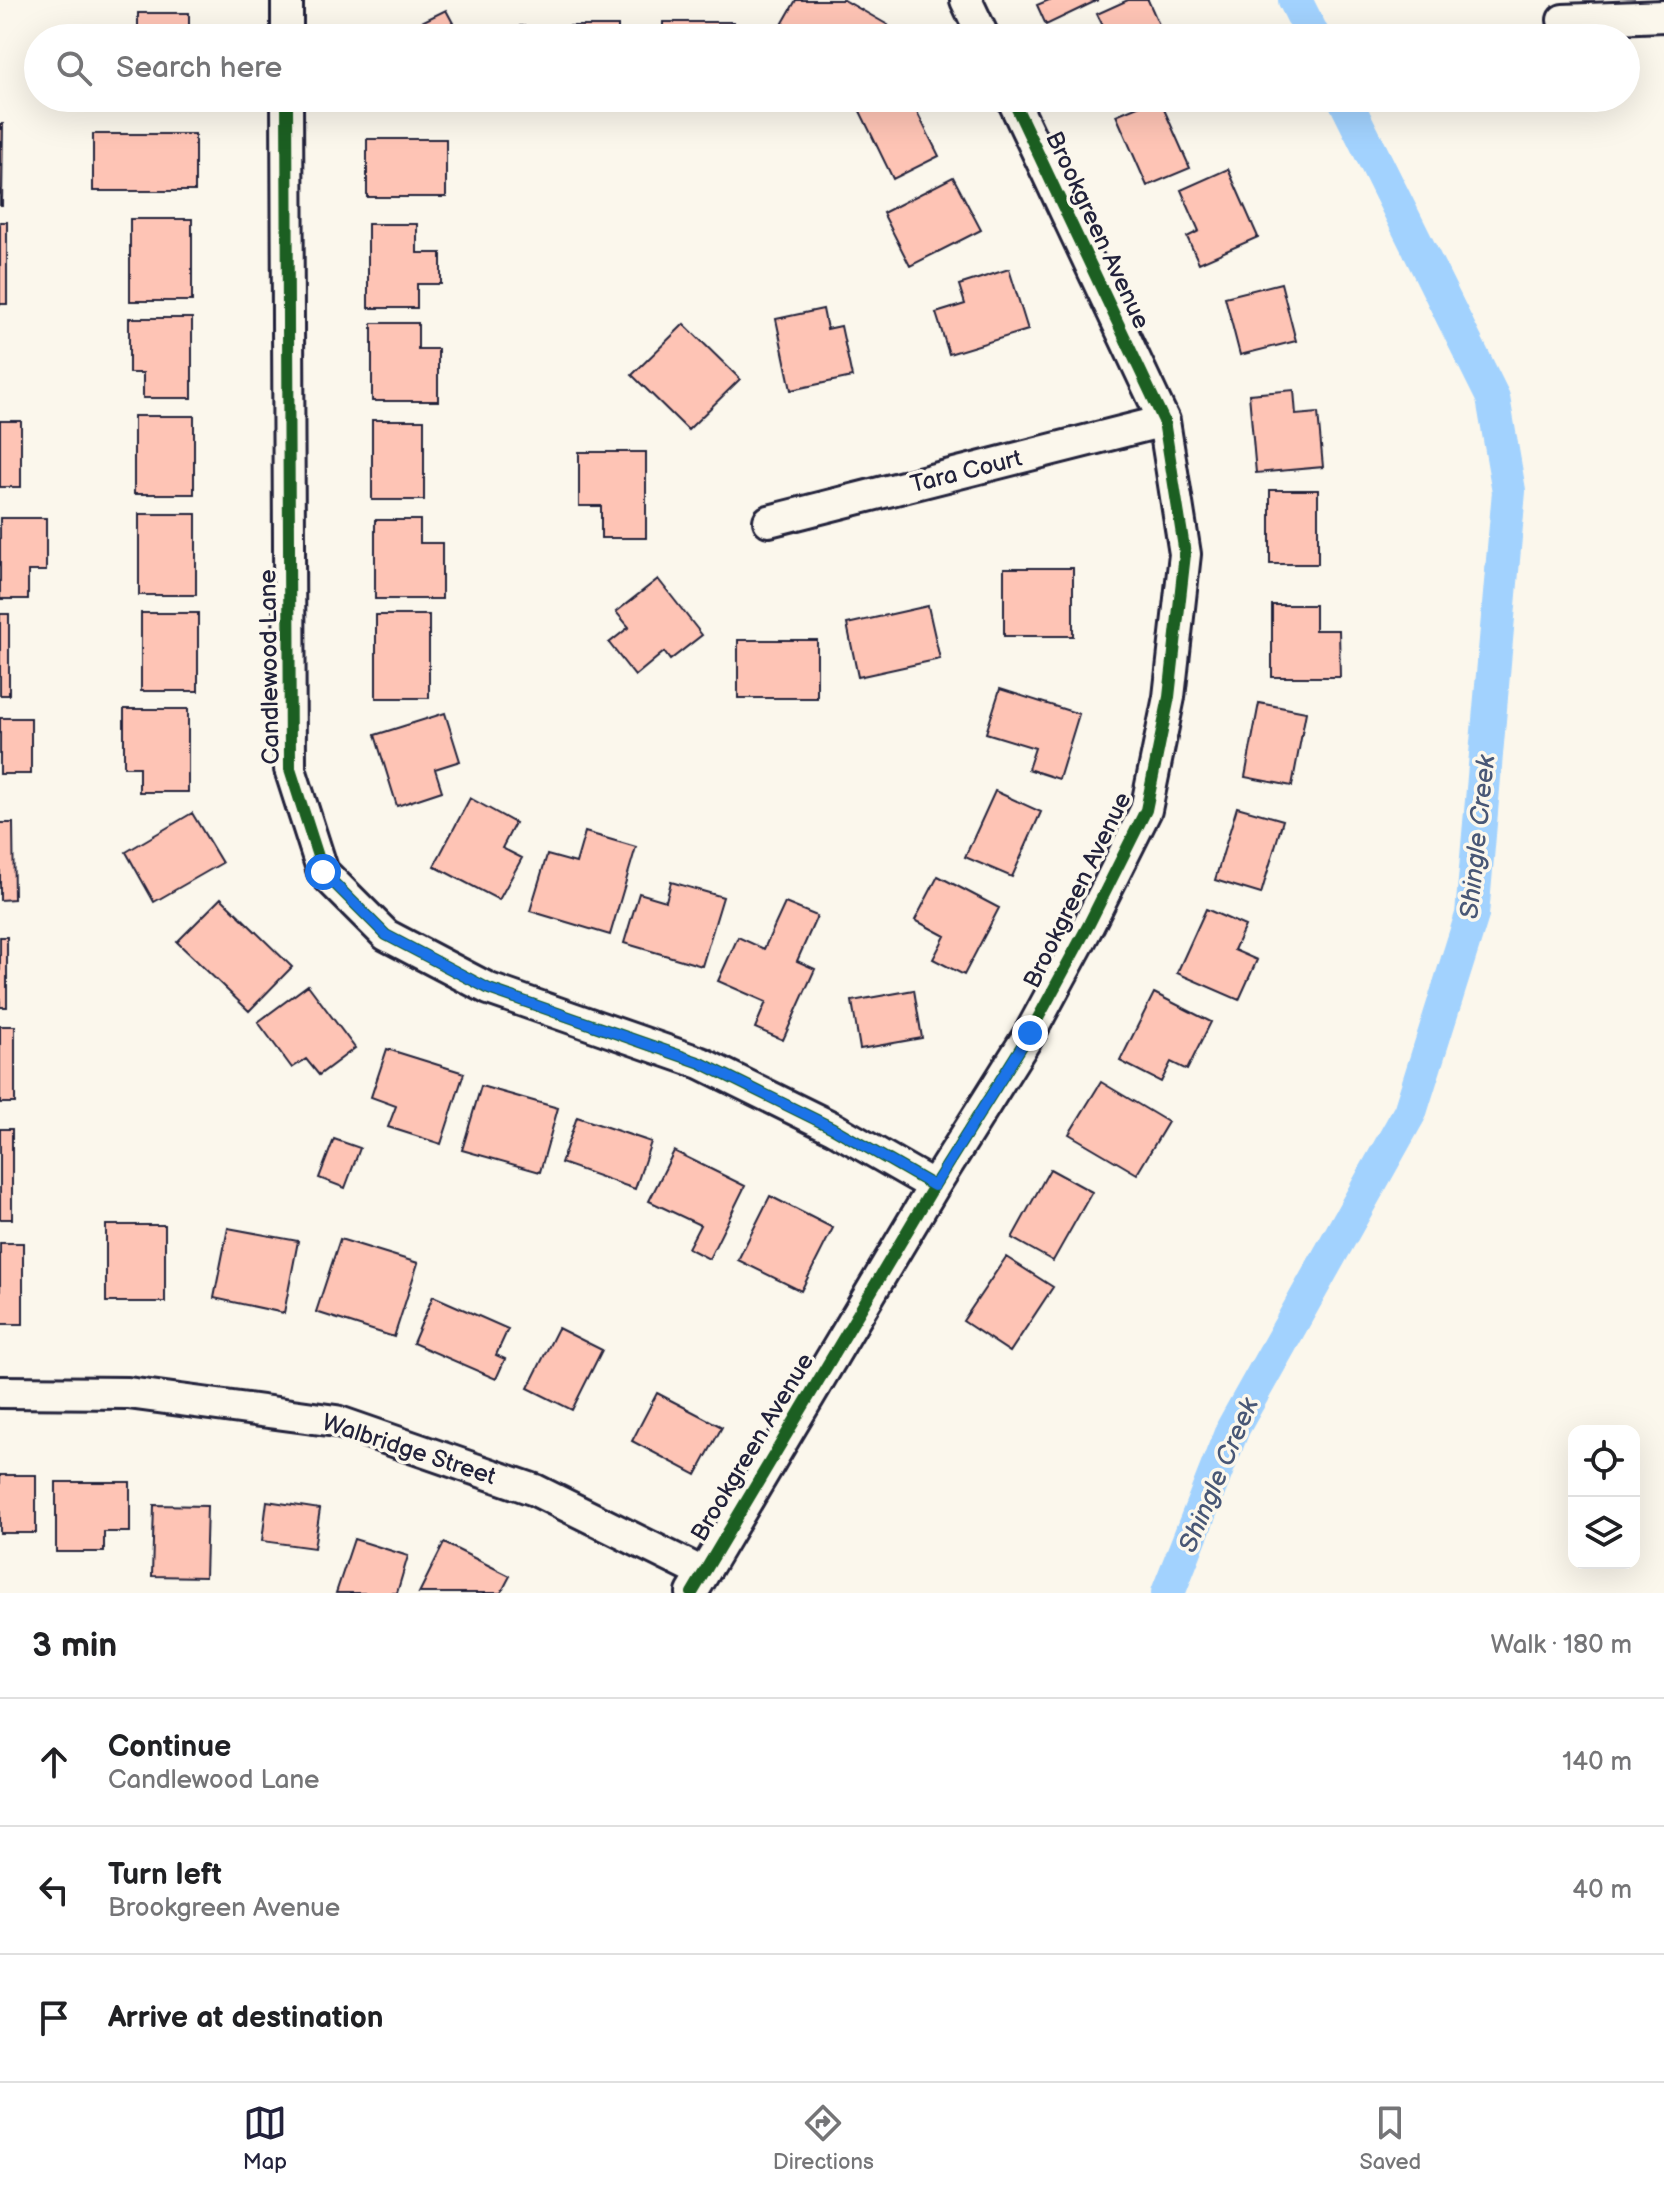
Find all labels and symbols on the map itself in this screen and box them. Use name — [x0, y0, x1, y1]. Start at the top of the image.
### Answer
street label: Brookgreen Avenue — [1039, 127, 1156, 333]
street label: Tara Court — [907, 443, 1025, 499]
street label: Candlewood Lane — [253, 569, 286, 765]
water label: Shingle Creek — [1454, 752, 1503, 921]
street label: Brookgreen Avenue — [1017, 788, 1137, 993]
route start — [305, 854, 341, 890]
route end — [1012, 1015, 1048, 1051]
street label: Brookgreen Avenue — [685, 1348, 820, 1547]
water label: Shingle Creek — [1173, 1393, 1266, 1557]
street label: Walbridge Street — [318, 1408, 500, 1491]

